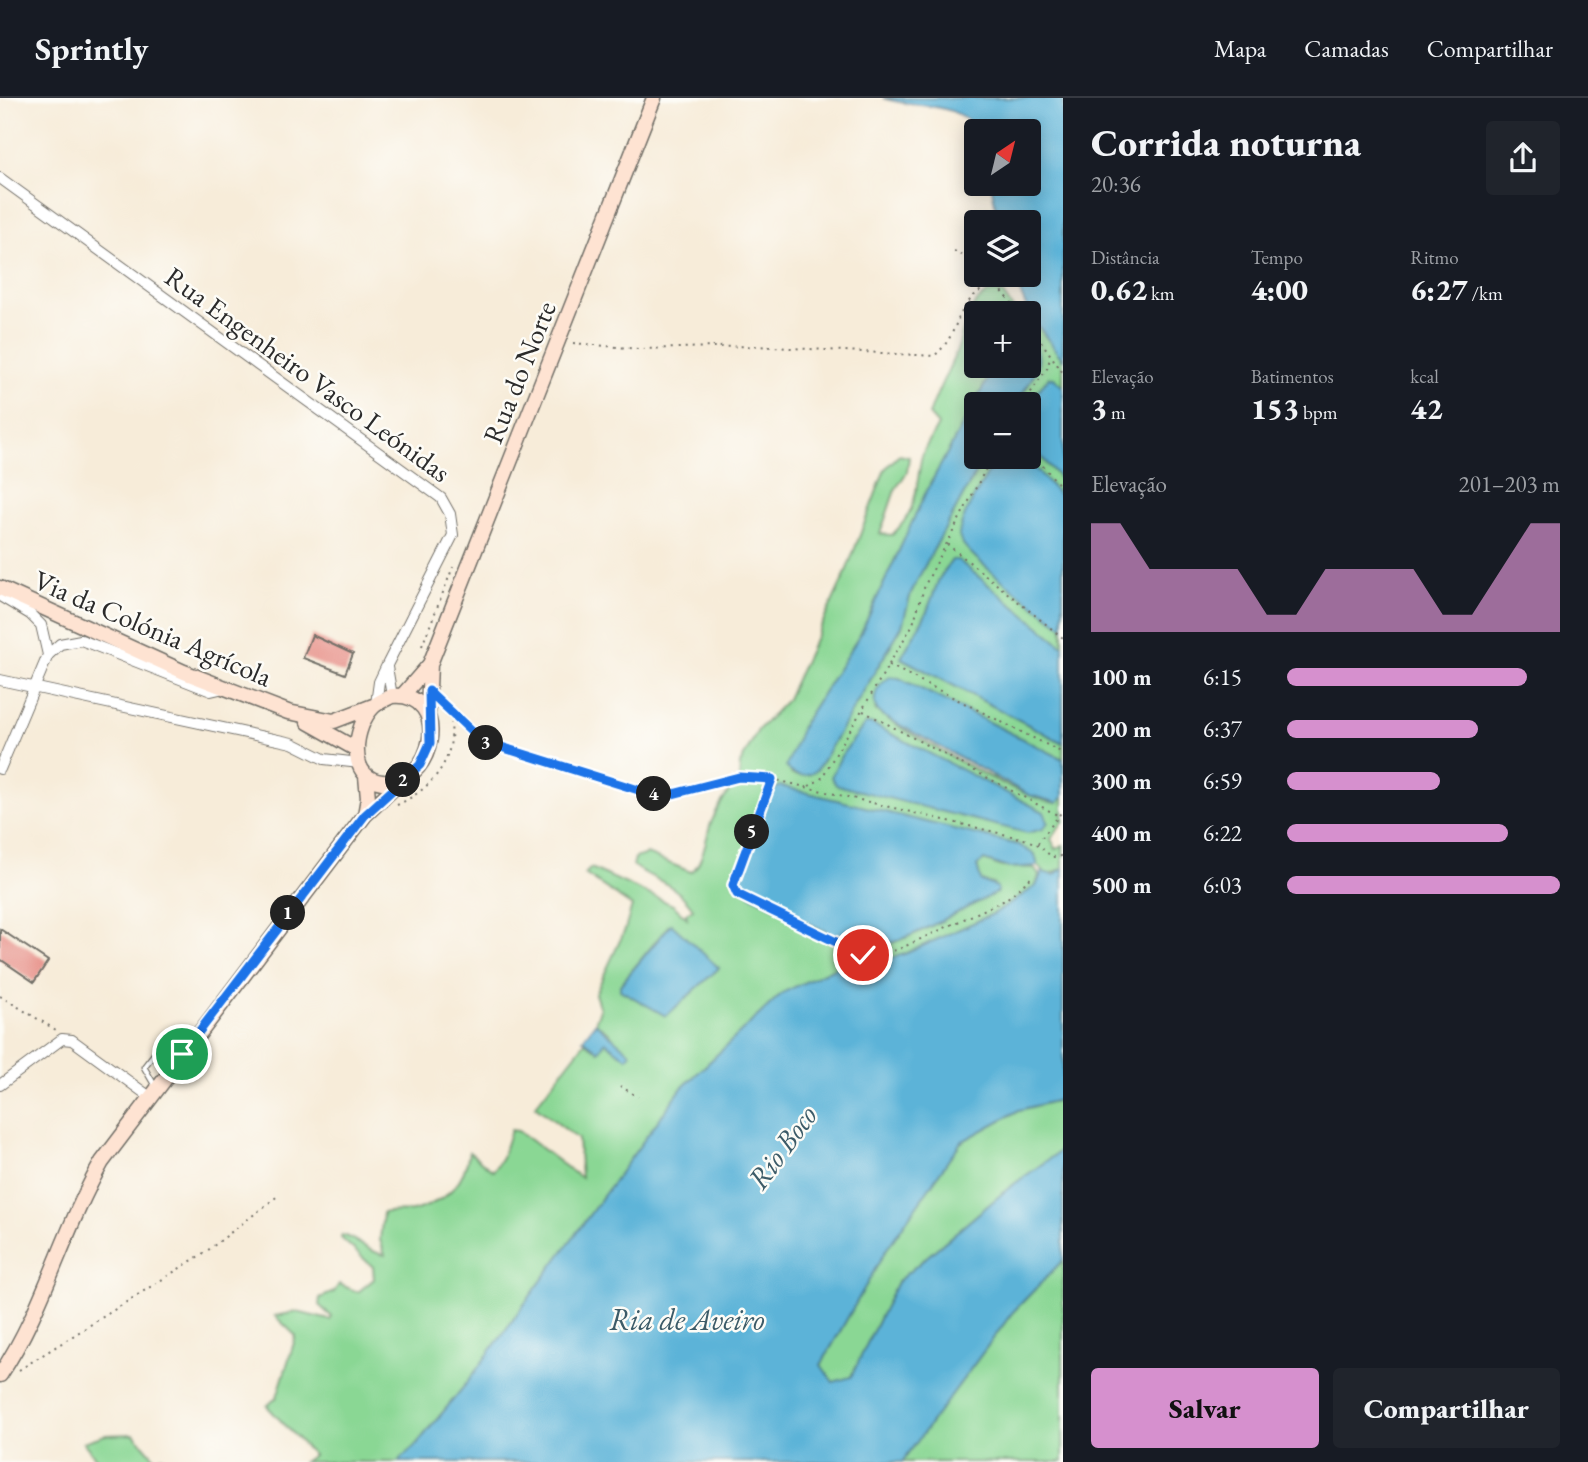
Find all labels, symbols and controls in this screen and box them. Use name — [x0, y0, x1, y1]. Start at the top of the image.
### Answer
text: Sprintly — [35, 27, 148, 70]
text: Mapa — [1214, 33, 1266, 64]
text: Camadas — [1304, 33, 1389, 64]
text: Compartilhar — [1427, 33, 1553, 64]
text: Corrida noturna — [1091, 118, 1361, 167]
north arrow — [964, 119, 1041, 196]
map controls — [964, 119, 1041, 469]
button: share — [1486, 121, 1560, 195]
text: 20:36 — [1091, 169, 1141, 199]
button: layers — [964, 210, 1041, 287]
text: Distância — [1091, 245, 1160, 270]
text: Tempo — [1251, 245, 1303, 270]
text: Ritmo — [1410, 245, 1459, 270]
street label: Rua Engenheiro Vasco Leónidas — [158, 258, 458, 490]
text: 0.62 — [1091, 270, 1147, 309]
text: 4:00 — [1251, 270, 1308, 309]
text: 6:27 — [1410, 270, 1468, 309]
text: km — [1147, 281, 1175, 306]
text: /km — [1468, 281, 1503, 306]
street label: Rua do Norte — [474, 296, 564, 448]
button: + — [964, 301, 1041, 378]
text: Elevação — [1091, 364, 1154, 389]
text: Batimentos — [1251, 364, 1334, 389]
text: kcal — [1410, 364, 1439, 389]
text: 3 — [1091, 389, 1107, 428]
text: 153 — [1251, 389, 1299, 428]
text: 42 — [1410, 389, 1443, 428]
button: − — [964, 392, 1041, 469]
text: m — [1107, 400, 1126, 425]
text: bpm — [1299, 400, 1338, 425]
text: Elevação — [1091, 469, 1167, 499]
text: 201–203 m — [1459, 469, 1560, 499]
street label: Via da Colónia Agrícola — [29, 562, 278, 695]
text: 100 m — [1091, 662, 1152, 692]
text: 6:15 — [1203, 662, 1242, 692]
text: 200 m — [1091, 714, 1152, 744]
text: 6:37 — [1203, 714, 1242, 744]
pin: 3 — [468, 726, 504, 760]
text: 3 — [480, 730, 491, 755]
pin: 2 — [386, 762, 420, 798]
text: 300 m — [1091, 766, 1152, 796]
text: 6:59 — [1203, 766, 1242, 796]
text: 2 — [397, 767, 408, 792]
pin: 4 — [636, 776, 672, 812]
text: 4 — [648, 781, 659, 806]
pin: 5 — [734, 814, 770, 850]
text: 400 m — [1091, 818, 1152, 848]
text: 6:22 — [1203, 818, 1242, 848]
text: 5 — [746, 819, 757, 844]
text: 500 m — [1091, 870, 1152, 900]
text: 6:03 — [1203, 870, 1242, 900]
pin: 1 — [270, 896, 306, 930]
text: 1 — [282, 900, 293, 925]
pin — [833, 925, 893, 985]
icon: check — [844, 936, 882, 974]
pin — [152, 1024, 212, 1084]
icon: arrive — [163, 1035, 201, 1073]
water label: Rio Boco — [738, 1097, 826, 1197]
water label: Ria de Aveiro — [609, 1300, 765, 1339]
button: Salvar — [1091, 1368, 1319, 1448]
button: Compartilhar — [1333, 1368, 1560, 1448]

